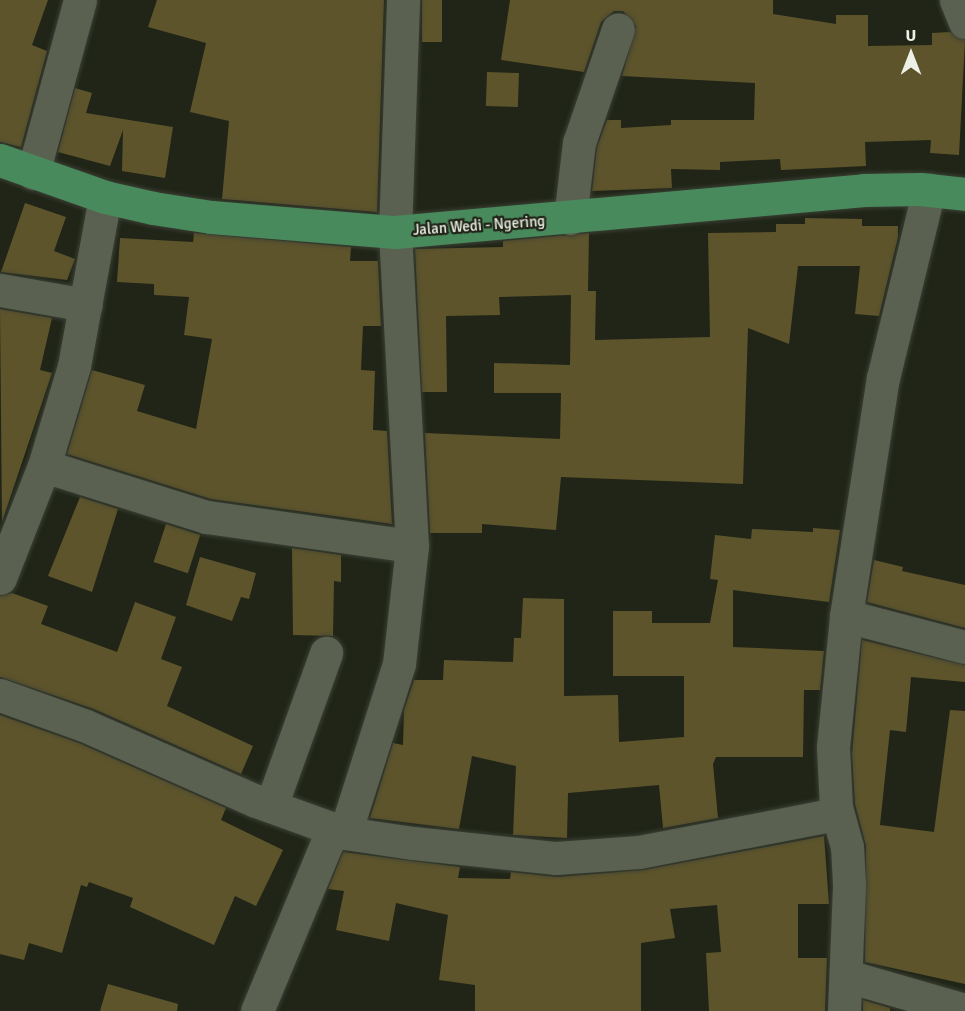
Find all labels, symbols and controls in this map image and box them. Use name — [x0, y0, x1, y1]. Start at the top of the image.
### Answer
north arrow — [881, 24, 941, 84]
text: U — [906, 26, 916, 46]
street label: Jalan Wedi - Ngering — [412, 212, 546, 240]

